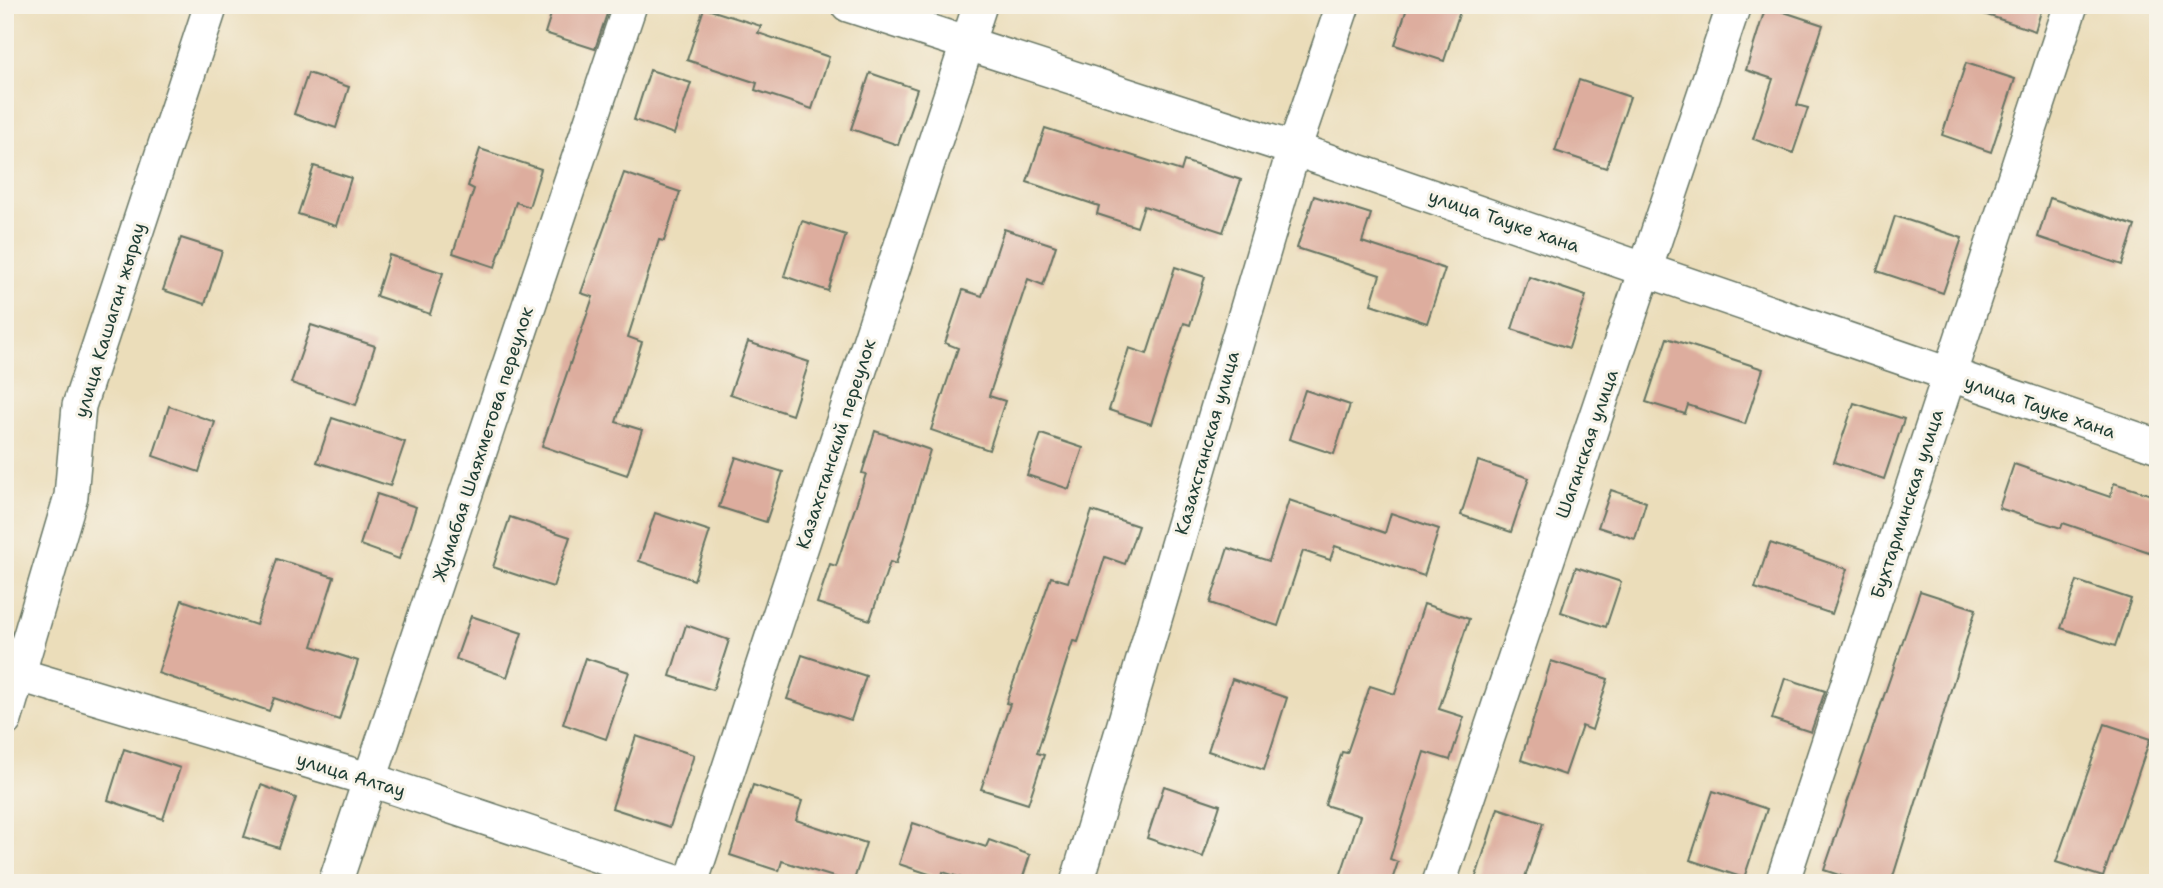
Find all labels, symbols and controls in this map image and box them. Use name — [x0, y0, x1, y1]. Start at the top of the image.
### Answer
street label: улица Тауке хана — [1425, 184, 1583, 258]
street label: улица Кашаган жырау — [69, 220, 151, 420]
street label: Жумабая Шаяхметова переулок — [427, 303, 539, 584]
street label: Казахстанский переулок — [791, 336, 881, 552]
street label: Казахстанская улица — [1169, 348, 1245, 538]
street label: Шаганская улица — [1550, 366, 1624, 522]
street label: улица Тауке хана — [1961, 370, 2119, 444]
street label: Бухтарминская улица — [1865, 406, 1949, 602]
street label: улица Алтау — [294, 747, 408, 803]

